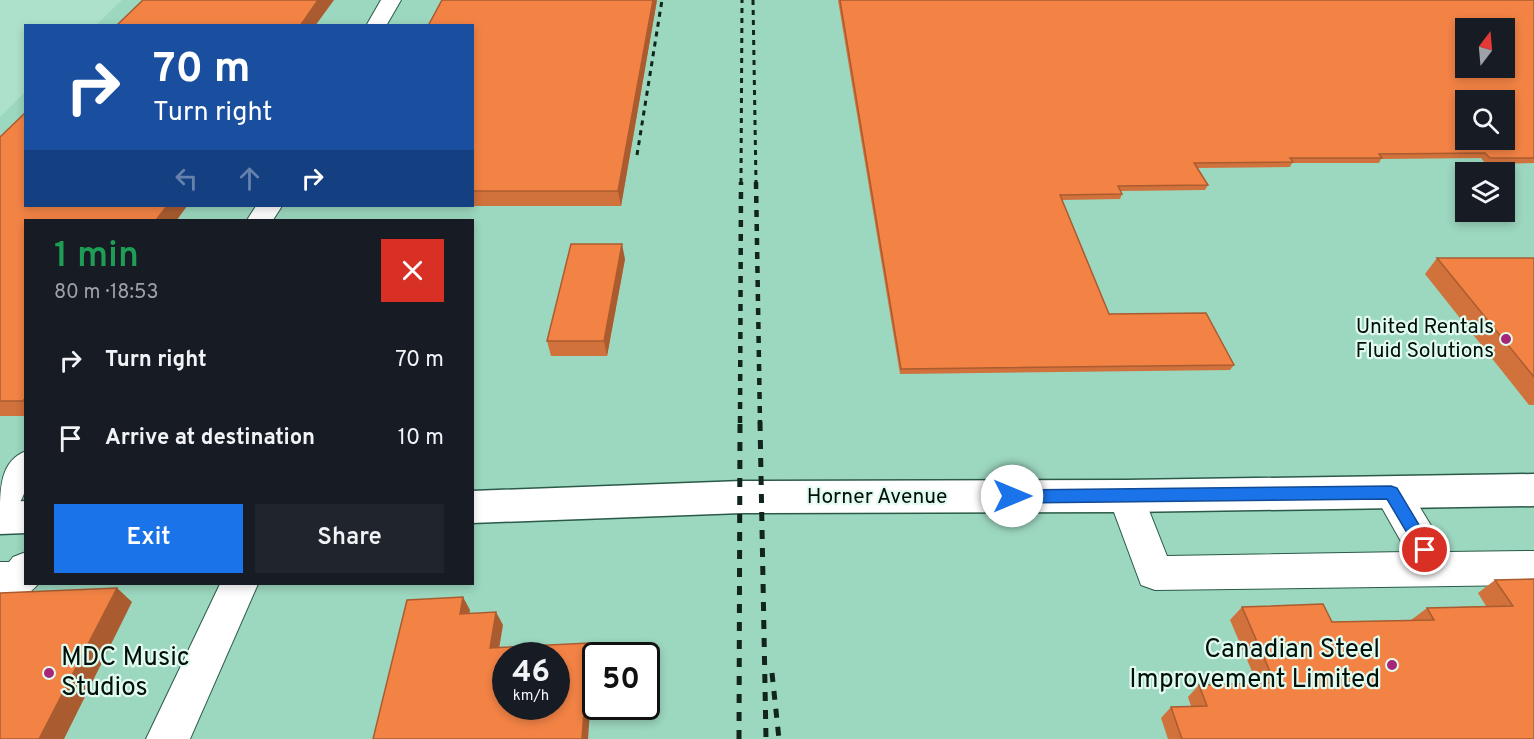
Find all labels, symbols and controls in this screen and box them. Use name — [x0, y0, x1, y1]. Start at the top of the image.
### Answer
north arrow — [1455, 18, 1515, 78]
map controls — [1455, 18, 1515, 222]
text: 70 m — [153, 44, 251, 97]
icon: right — [54, 48, 132, 126]
button: search — [1455, 90, 1515, 150]
text: Turn right — [153, 96, 272, 130]
icon: left — [170, 162, 203, 195]
icon: ahead — [233, 162, 266, 195]
icon: right — [296, 162, 329, 195]
button: layers — [1455, 162, 1515, 222]
text: 1 min — [54, 234, 139, 280]
button: close — [381, 239, 444, 302]
text: 80 m · 18:53 — [54, 280, 159, 306]
place label: United Rentals Fluid Solutions — [1355, 314, 1494, 365]
marker: United Rentals Fluid Solutions — [1499, 332, 1513, 346]
icon: right — [54, 344, 87, 377]
text: Turn right — [105, 347, 207, 374]
text: 70 m — [395, 347, 444, 374]
icon: arrive — [54, 422, 87, 455]
text: Arrive at destination — [105, 425, 315, 452]
text: 10 m — [398, 425, 444, 452]
position arrow — [980, 464, 1044, 528]
street label: Horner Avenue — [807, 484, 947, 511]
button: Exit — [54, 504, 243, 573]
button: Share — [255, 504, 444, 573]
pin — [1399, 524, 1450, 575]
icon: arrive — [1408, 533, 1441, 566]
place label: Canadian Steel Improvement Limited — [1129, 634, 1380, 697]
place label: MDC Music Studios — [61, 642, 190, 705]
speed limit sign: 50 — [582, 642, 660, 720]
text: 46 — [512, 655, 550, 692]
marker: Canadian Steel Improvement Limited — [1385, 658, 1399, 672]
marker: MDC Music Studios — [42, 666, 56, 680]
text: km/h — [513, 687, 549, 706]

